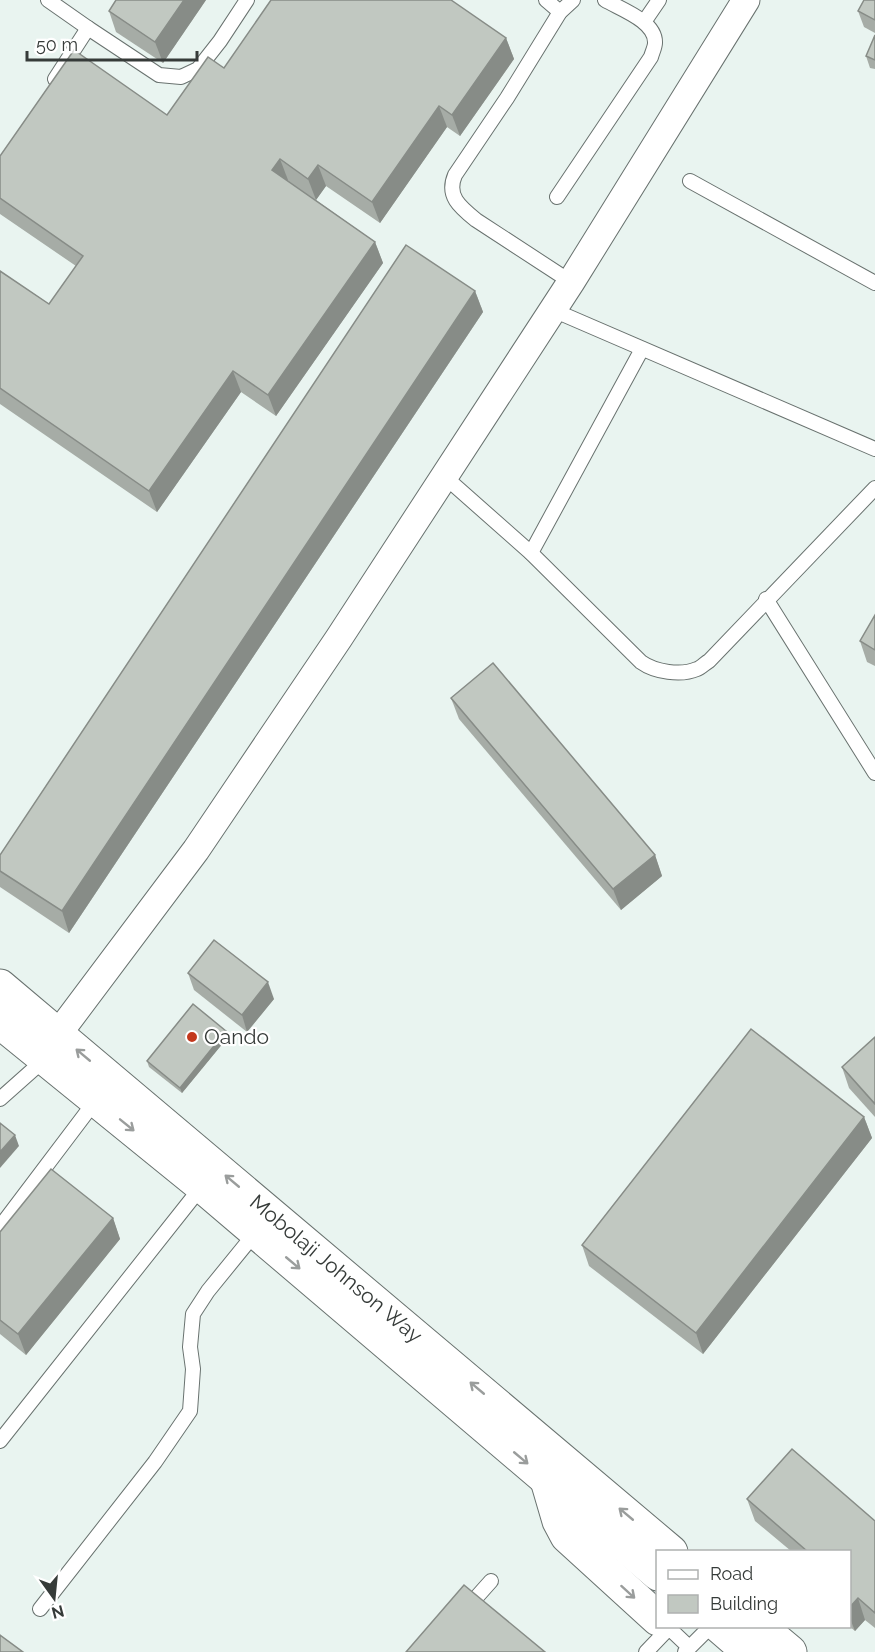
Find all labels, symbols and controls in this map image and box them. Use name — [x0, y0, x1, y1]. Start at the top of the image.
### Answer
scale bar — [27, 24, 196, 62]
text: 50 m — [36, 34, 78, 55]
place label: Oando — [204, 1024, 269, 1049]
marker: Oando — [185, 1030, 199, 1044]
one-way arrow — [76, 1048, 91, 1062]
one-way arrow — [119, 1119, 135, 1132]
one-way arrow — [225, 1174, 240, 1188]
street label: Mobolaji Johnson Way — [245, 1189, 428, 1348]
one-way arrow — [285, 1257, 301, 1270]
one-way arrow — [470, 1381, 485, 1395]
one-way arrow — [513, 1451, 528, 1465]
one-way arrow — [619, 1507, 634, 1521]
legend — [656, 1550, 851, 1628]
text: Road — [710, 1563, 753, 1584]
north arrow — [24, 1568, 84, 1628]
one-way arrow — [620, 1585, 635, 1599]
text: Building — [710, 1593, 778, 1614]
text: N — [49, 1601, 66, 1623]

